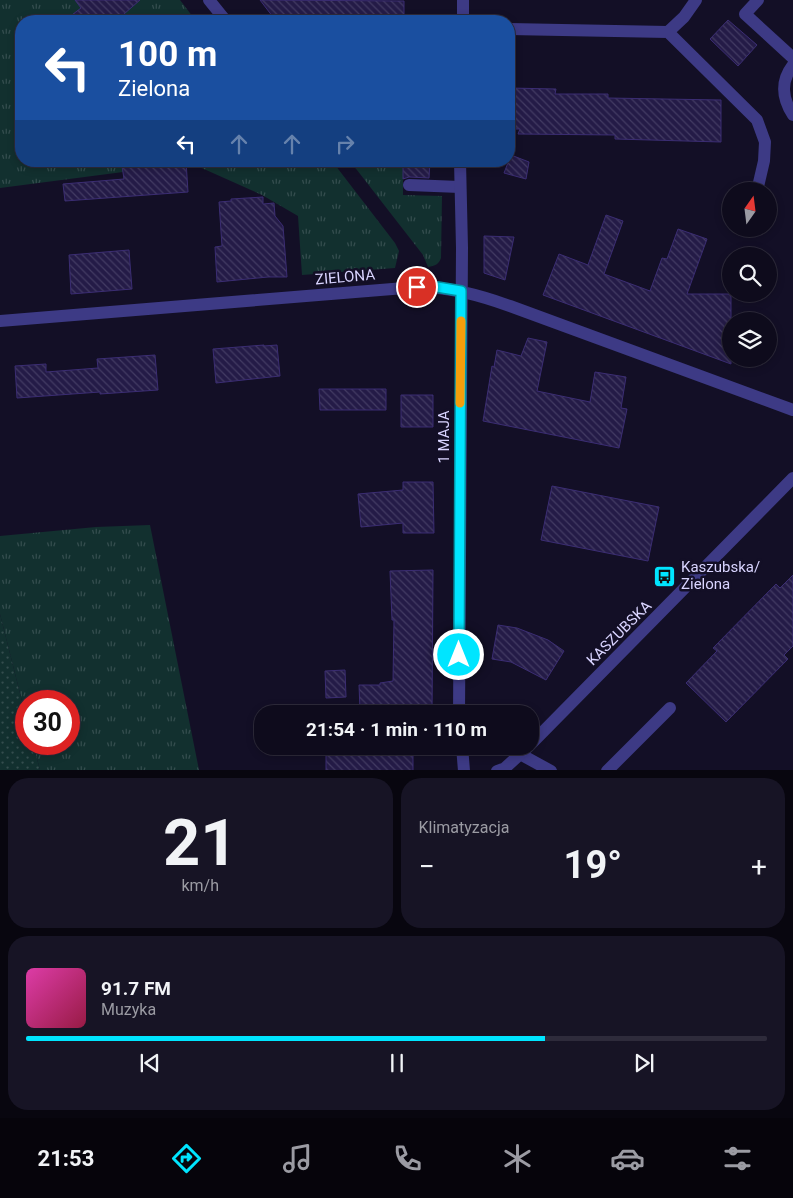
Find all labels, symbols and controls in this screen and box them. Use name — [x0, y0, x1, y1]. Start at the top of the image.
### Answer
text: 100 m — [118, 34, 217, 75]
icon: left — [35, 35, 100, 100]
text: Zielona — [118, 76, 190, 101]
icon: left — [172, 130, 200, 158]
icon: ahead — [225, 130, 253, 158]
icon: ahead — [278, 130, 306, 158]
icon: right — [331, 130, 359, 158]
north arrow — [722, 182, 778, 238]
map controls — [722, 182, 777, 367]
button: search — [722, 247, 777, 302]
street label: ZIELONA — [314, 265, 376, 289]
pin — [396, 266, 438, 308]
icon: arrive — [403, 273, 431, 301]
button: layers — [722, 312, 777, 367]
street label: 1 MAJA — [435, 410, 453, 464]
place label: Kaszubska/ Zielona — [681, 558, 760, 593]
bus stop icon: Kaszubska/ Zielona — [653, 564, 677, 588]
street label: KASZUBSKA — [583, 597, 655, 669]
position arrow — [432, 628, 484, 680]
speed limit sign: 30 — [15, 690, 80, 755]
text: 21:54 · 1 min · 110 m — [306, 718, 487, 741]
text: 21 — [163, 805, 238, 881]
text: Klimatyzacja — [419, 818, 509, 837]
text: 19° — [564, 843, 622, 887]
text: − — [419, 850, 435, 883]
text: + — [751, 850, 767, 883]
text: km/h — [181, 876, 219, 895]
text: 91.7 FM — [101, 977, 171, 1000]
text: Muzyka — [101, 1000, 156, 1019]
icon: previous — [136, 1049, 164, 1077]
icon: pause — [383, 1049, 411, 1077]
icon: next — [630, 1049, 658, 1077]
icon: directions — [169, 1141, 204, 1176]
icon: music — [280, 1141, 315, 1176]
icon: phone — [390, 1141, 425, 1176]
icon: climate — [500, 1141, 535, 1176]
icon: car — [610, 1141, 645, 1176]
icon: filters — [720, 1141, 755, 1176]
text: 21:53 — [38, 1146, 94, 1171]

